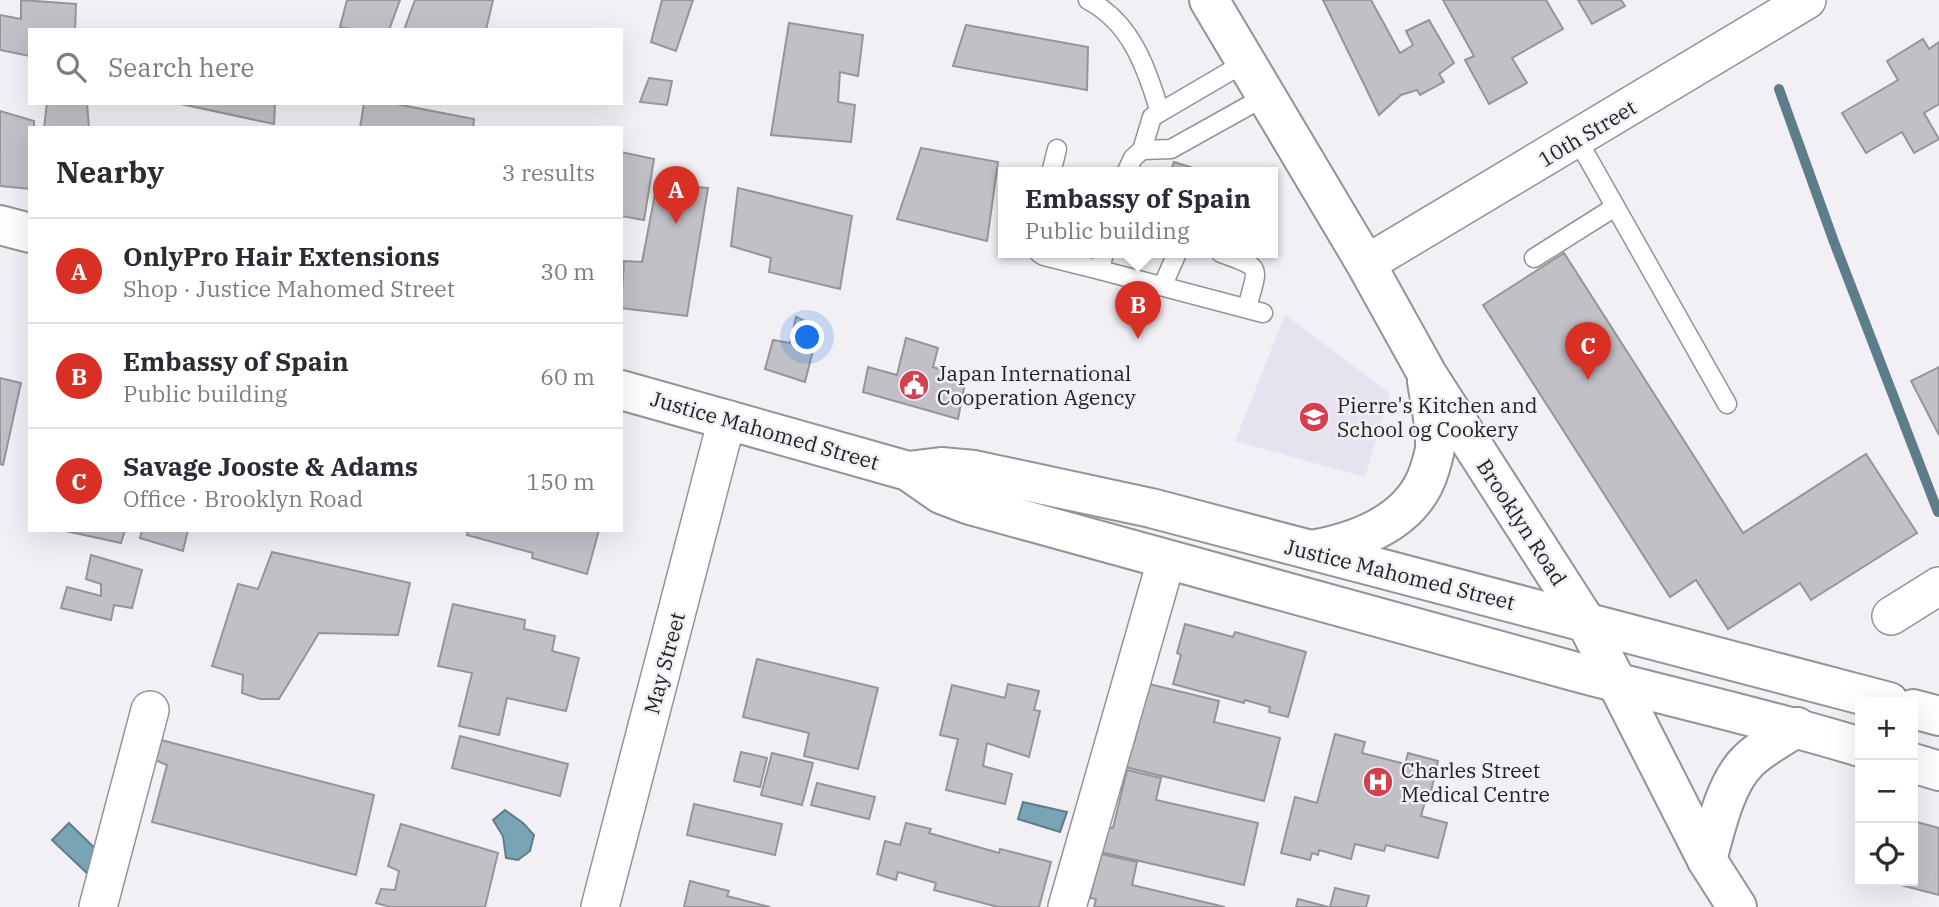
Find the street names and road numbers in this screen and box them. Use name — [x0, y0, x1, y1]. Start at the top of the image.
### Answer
street label: 10th Street — [1533, 93, 1641, 173]
street label: Justice Mahomed Street — [648, 384, 882, 476]
street label: Brooklyn Road — [1471, 453, 1573, 591]
street label: Justice Mahomed Street — [1282, 532, 1518, 616]
street label: May Street — [637, 609, 691, 717]

